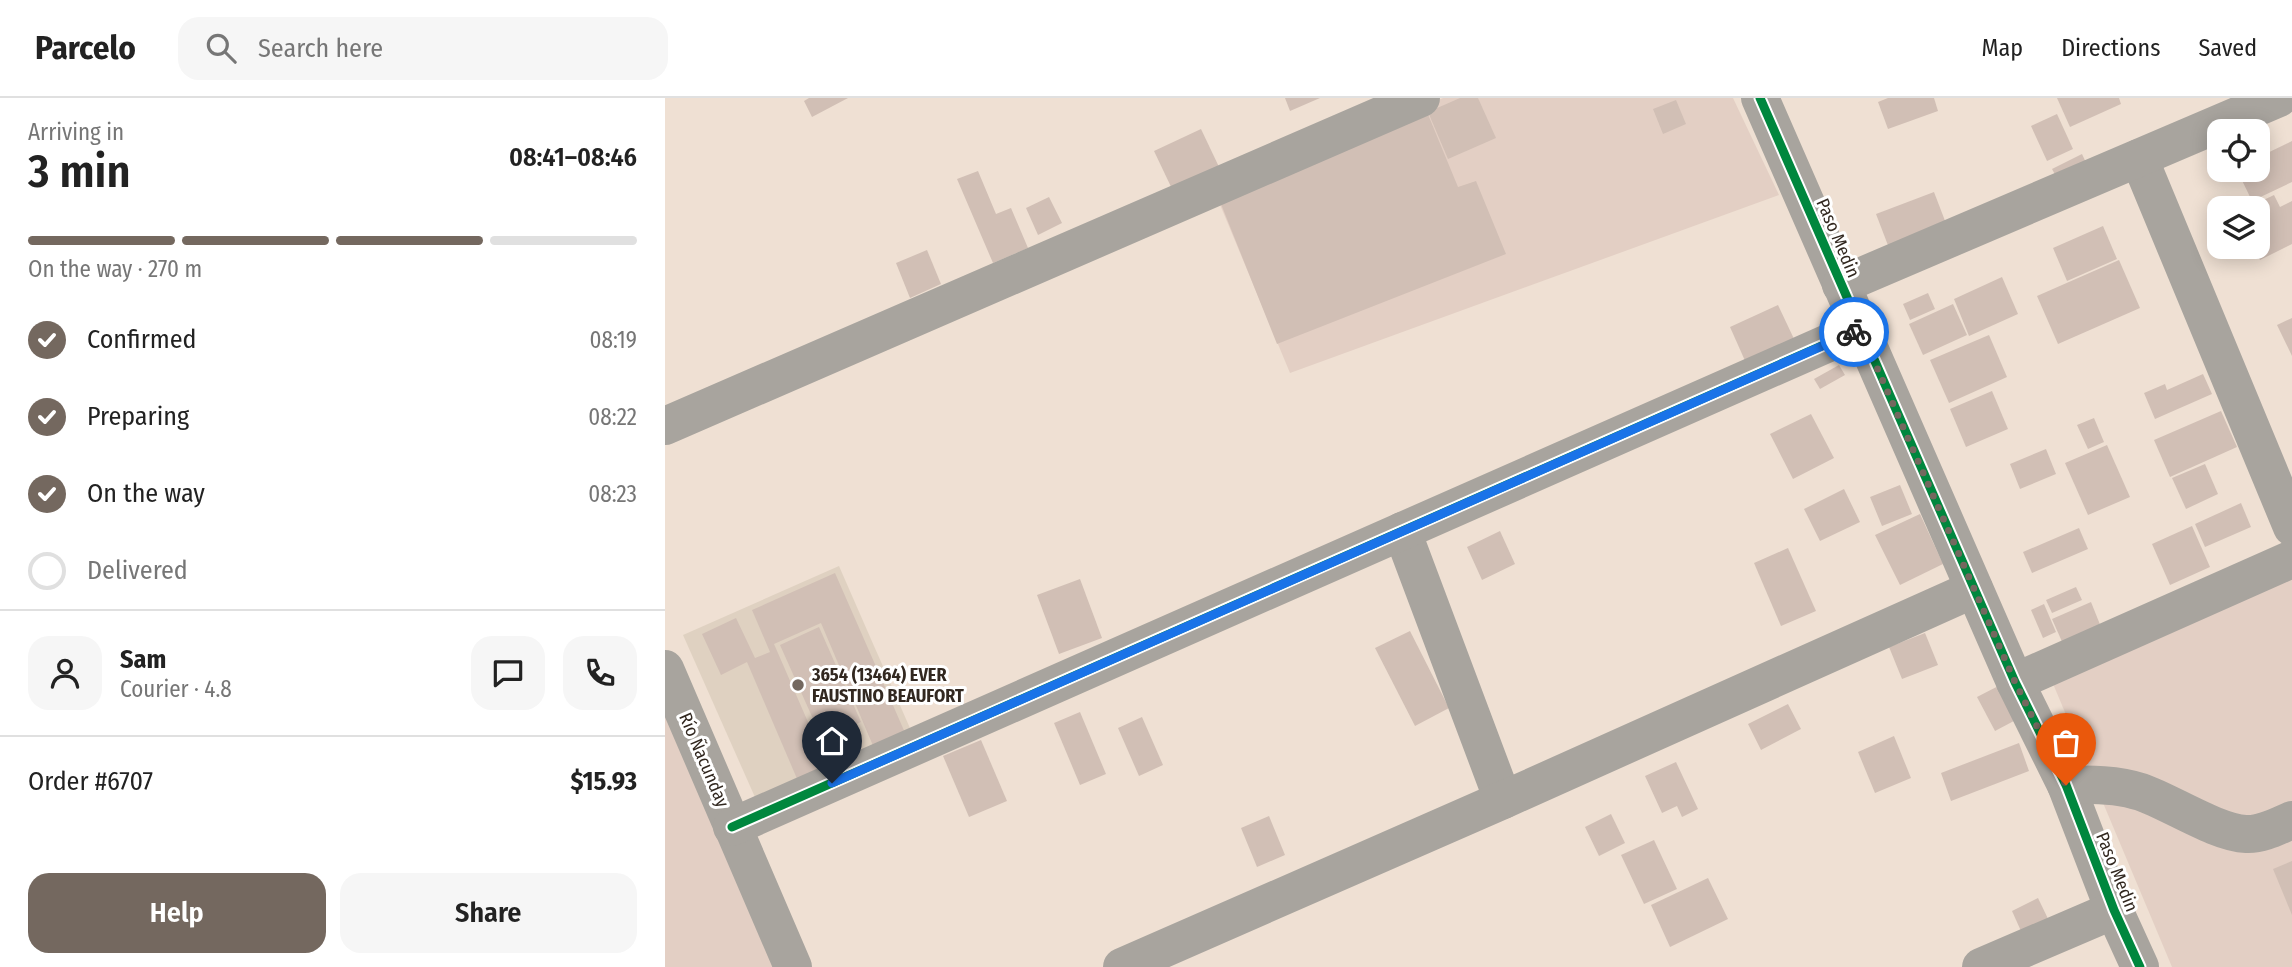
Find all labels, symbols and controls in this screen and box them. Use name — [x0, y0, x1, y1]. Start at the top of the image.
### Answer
search box — [178, 17, 668, 80]
text: Parcelo — [35, 28, 136, 68]
icon: search — [202, 29, 240, 67]
text: Search here — [258, 33, 383, 64]
text: Map — [1982, 34, 2023, 62]
text: Directions — [2061, 34, 2160, 62]
text: Saved — [2198, 34, 2257, 62]
text: Arriving in — [28, 118, 124, 146]
map controls — [2207, 119, 2270, 259]
button: locate — [2207, 119, 2270, 182]
text: 08:41–08:46 — [509, 142, 637, 173]
text: 3 min — [28, 144, 131, 199]
street label: Paso Medin — [1811, 195, 1865, 281]
button: layers — [2207, 196, 2270, 259]
text: On the way · 270 m — [28, 255, 202, 283]
courier — [1819, 297, 1889, 367]
icon: bike — [1835, 313, 1873, 351]
icon: check — [28, 321, 66, 359]
text: Confirmed — [87, 324, 197, 355]
text: 08:19 — [589, 326, 637, 354]
icon: check — [28, 398, 66, 436]
text: Preparing — [87, 401, 189, 432]
text: 08:22 — [588, 403, 637, 431]
icon: check — [28, 475, 66, 513]
text: On the way — [87, 478, 205, 509]
text: 08:23 — [588, 480, 637, 508]
text: Delivered — [87, 555, 188, 586]
button: person — [28, 636, 102, 710]
button: chat — [471, 636, 545, 710]
button: phone — [563, 636, 637, 710]
text: Sam — [120, 644, 166, 675]
place label: 3654 (13464) EVER FAUSTINO BEAUFORT — [811, 664, 964, 707]
text: Courier · 4.8 — [120, 675, 232, 703]
marker: 3654 (13464) EVER FAUSTINO BEAUFORT — [790, 677, 806, 693]
street label: Río Ñacunday — [674, 709, 734, 811]
pin — [802, 711, 862, 783]
pin — [2036, 713, 2096, 785]
icon: home — [813, 722, 851, 760]
icon: bag — [2047, 724, 2085, 762]
text: Order #6707 — [28, 766, 153, 797]
text: $15.93 — [571, 766, 637, 797]
street label: Paso Medin — [2091, 829, 2143, 915]
button: Help — [28, 873, 326, 953]
button: Share — [340, 873, 637, 953]

